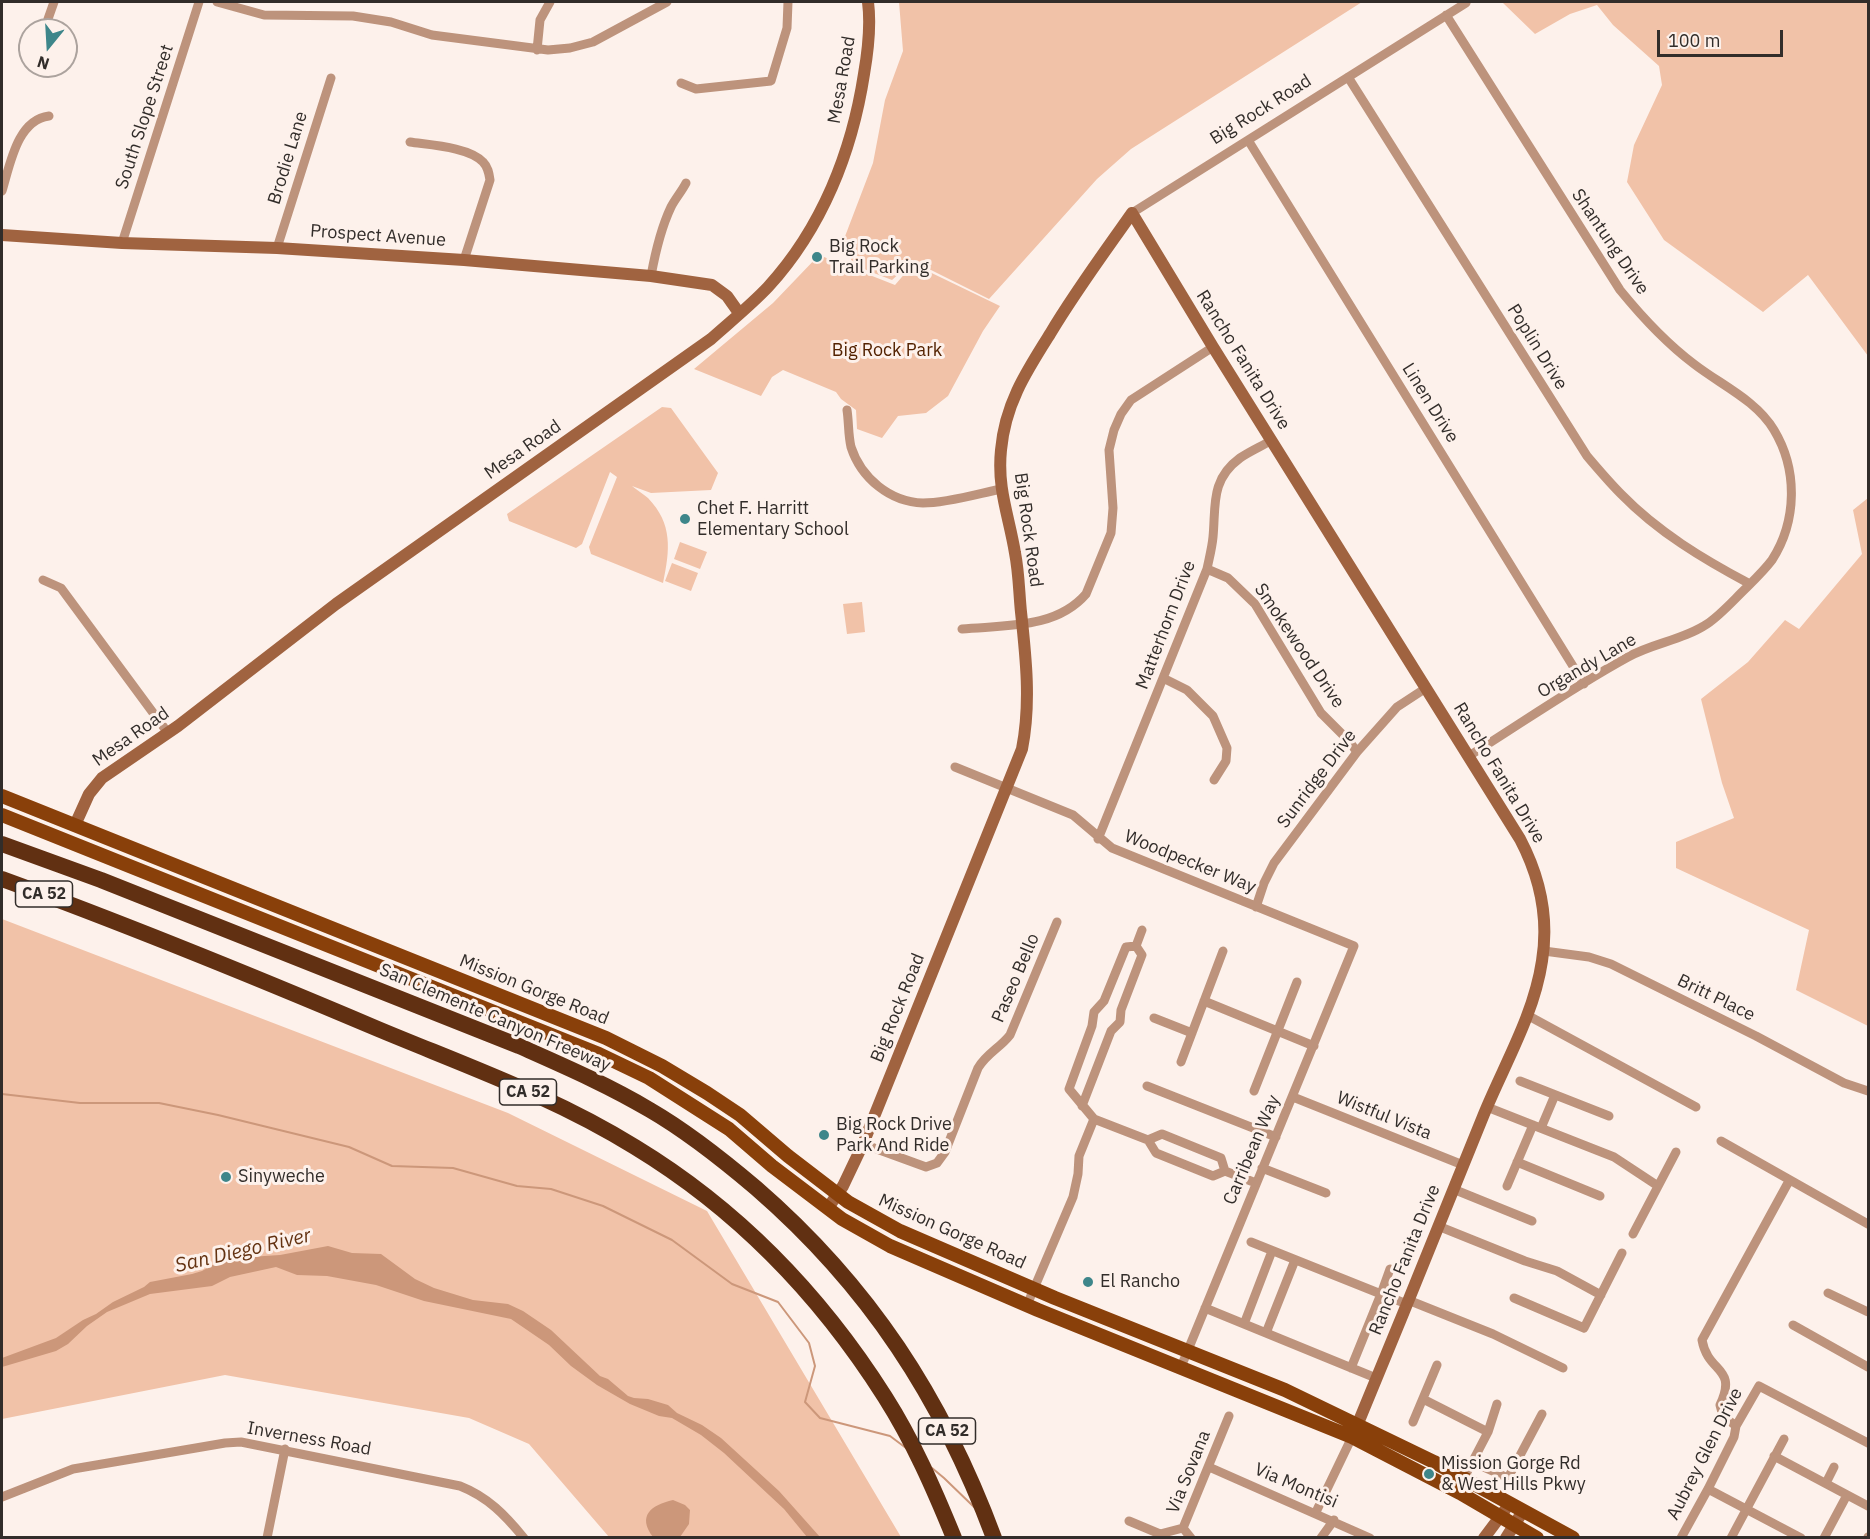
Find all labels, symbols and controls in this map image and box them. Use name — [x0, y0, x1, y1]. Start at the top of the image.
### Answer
north arrow — [18, 18, 78, 78]
scale bar — [1660, 18, 1786, 56]
text: 100 m — [1668, 29, 1720, 52]
street label: Mesa Road — [824, 35, 860, 125]
street label: South Slope Street — [111, 42, 179, 192]
text: N — [34, 52, 52, 75]
street label: Big Rock Road — [1206, 70, 1316, 150]
street label: Brodie Lane — [264, 109, 312, 207]
street label: Shantung Drive — [1567, 185, 1653, 299]
street label: Prospect Avenue — [309, 220, 447, 252]
place label: Big Rock Trail Parking — [829, 236, 929, 278]
marker: Big Rock Trail Parking — [810, 250, 824, 264]
street label: Rancho Fanita Drive — [1191, 286, 1295, 434]
street label: Poplin Drive — [1502, 300, 1572, 394]
park label: Big Rock Park — [832, 340, 942, 362]
street label: Linen Drive — [1397, 359, 1463, 447]
street label: Mesa Road — [481, 416, 565, 484]
street label: Big Rock Road — [1009, 471, 1047, 589]
place label: Chet F. Harritt Elementary School — [697, 498, 849, 540]
marker: Chet F. Harritt Elementary School — [678, 512, 692, 526]
street label: Matterhorn Drive — [1131, 558, 1201, 692]
street label: Smokewood Drive — [1249, 580, 1349, 712]
street label: Organdy Lane — [1534, 629, 1640, 703]
street label: Rancho Fanita Drive — [1448, 699, 1550, 847]
street label: Mesa Road — [89, 703, 173, 771]
street label: Sunridge Drive — [1273, 725, 1361, 833]
street label: Woodpecker Way — [1121, 826, 1259, 898]
road number: CA 52 — [15, 881, 72, 907]
street label: Paseo Bello — [988, 930, 1044, 1026]
street label: Mission Gorge Road — [456, 950, 612, 1030]
street label: Big Rock Road — [866, 950, 930, 1066]
street label: San Clemente Canyon Freeway — [376, 959, 614, 1077]
street label: Britt Place — [1674, 970, 1758, 1026]
road number: CA 52 — [500, 1079, 556, 1105]
street label: Wistful Vista — [1333, 1087, 1435, 1145]
street label: Carribean Way — [1219, 1092, 1285, 1208]
place label: Big Rock Drive Park And Ride — [836, 1114, 952, 1156]
marker: Big Rock Drive Park And Ride — [817, 1128, 831, 1142]
place label: Sinyweche — [238, 1166, 325, 1188]
marker: Sinyweche — [219, 1170, 233, 1184]
street label: Rancho Fanita Drive — [1365, 1182, 1445, 1338]
street label: Mission Gorge Road — [875, 1190, 1029, 1274]
water label: San Diego River — [173, 1224, 313, 1278]
place label: El Rancho — [1100, 1271, 1180, 1293]
marker: El Rancho — [1081, 1275, 1095, 1289]
street label: Aubrey Glen Drive — [1662, 1384, 1748, 1524]
street label: Inverness Road — [245, 1417, 373, 1461]
road number: CA 52 — [918, 1418, 976, 1444]
street label: Via Sovana — [1163, 1427, 1215, 1517]
place label: Mission Gorge Rd & West Hills Pkwy — [1441, 1453, 1586, 1496]
street label: Via Montisi — [1251, 1459, 1341, 1513]
marker: Mission Gorge Rd & West Hills Pkwy — [1422, 1467, 1436, 1481]

